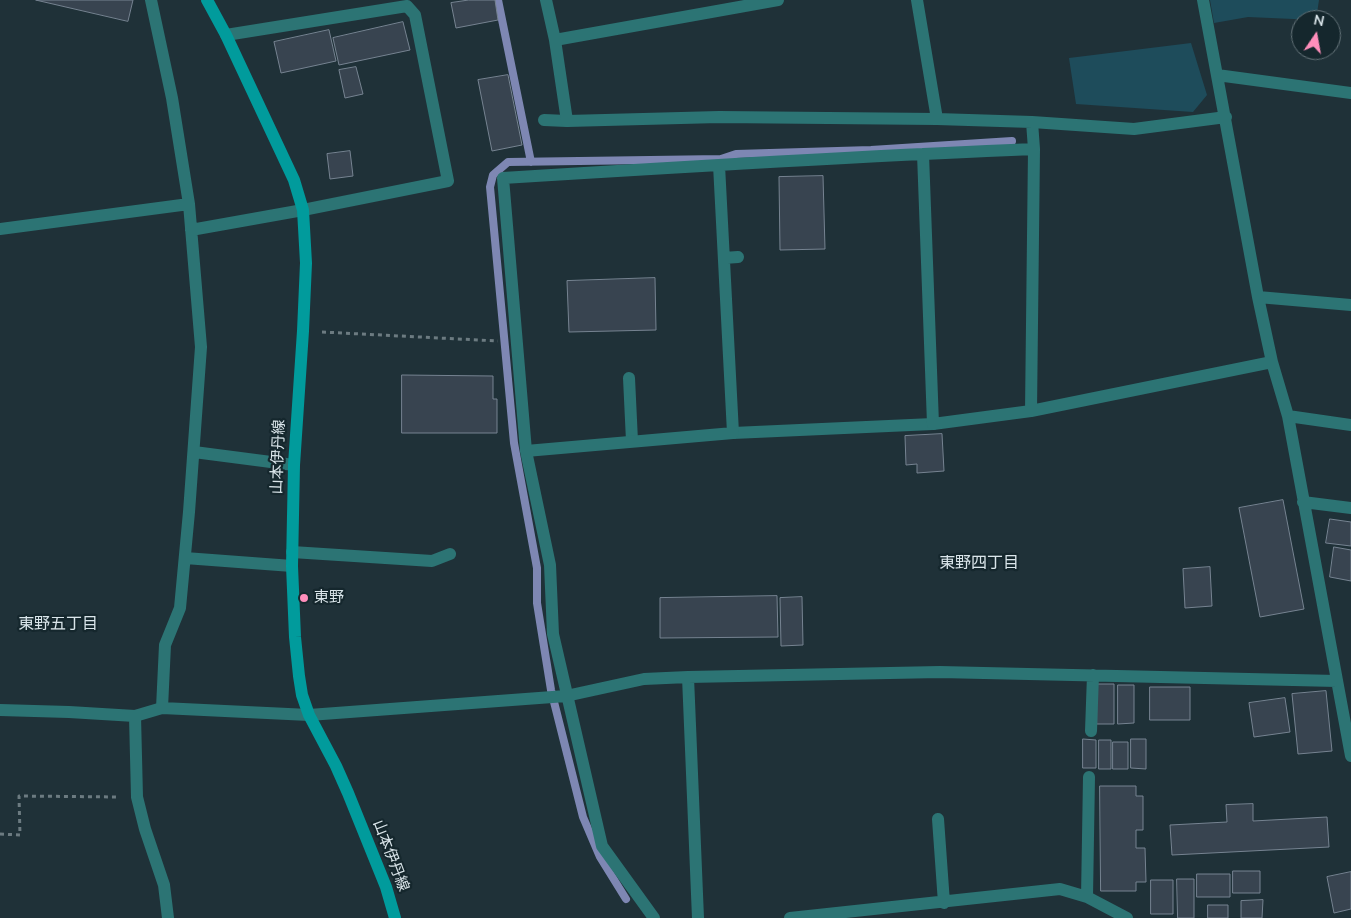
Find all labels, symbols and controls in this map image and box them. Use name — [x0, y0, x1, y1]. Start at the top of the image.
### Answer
north arrow — [1291, 10, 1341, 60]
text: N — [1312, 10, 1326, 31]
street label: 山本伊丹線 — [269, 419, 289, 495]
district label: 東野四丁目 — [939, 554, 1019, 574]
place label: 東野 — [314, 589, 344, 607]
marker: 東野 — [298, 592, 310, 604]
district label: 東野五丁目 — [18, 615, 98, 635]
street label: 山本伊丹線 — [368, 818, 412, 894]

